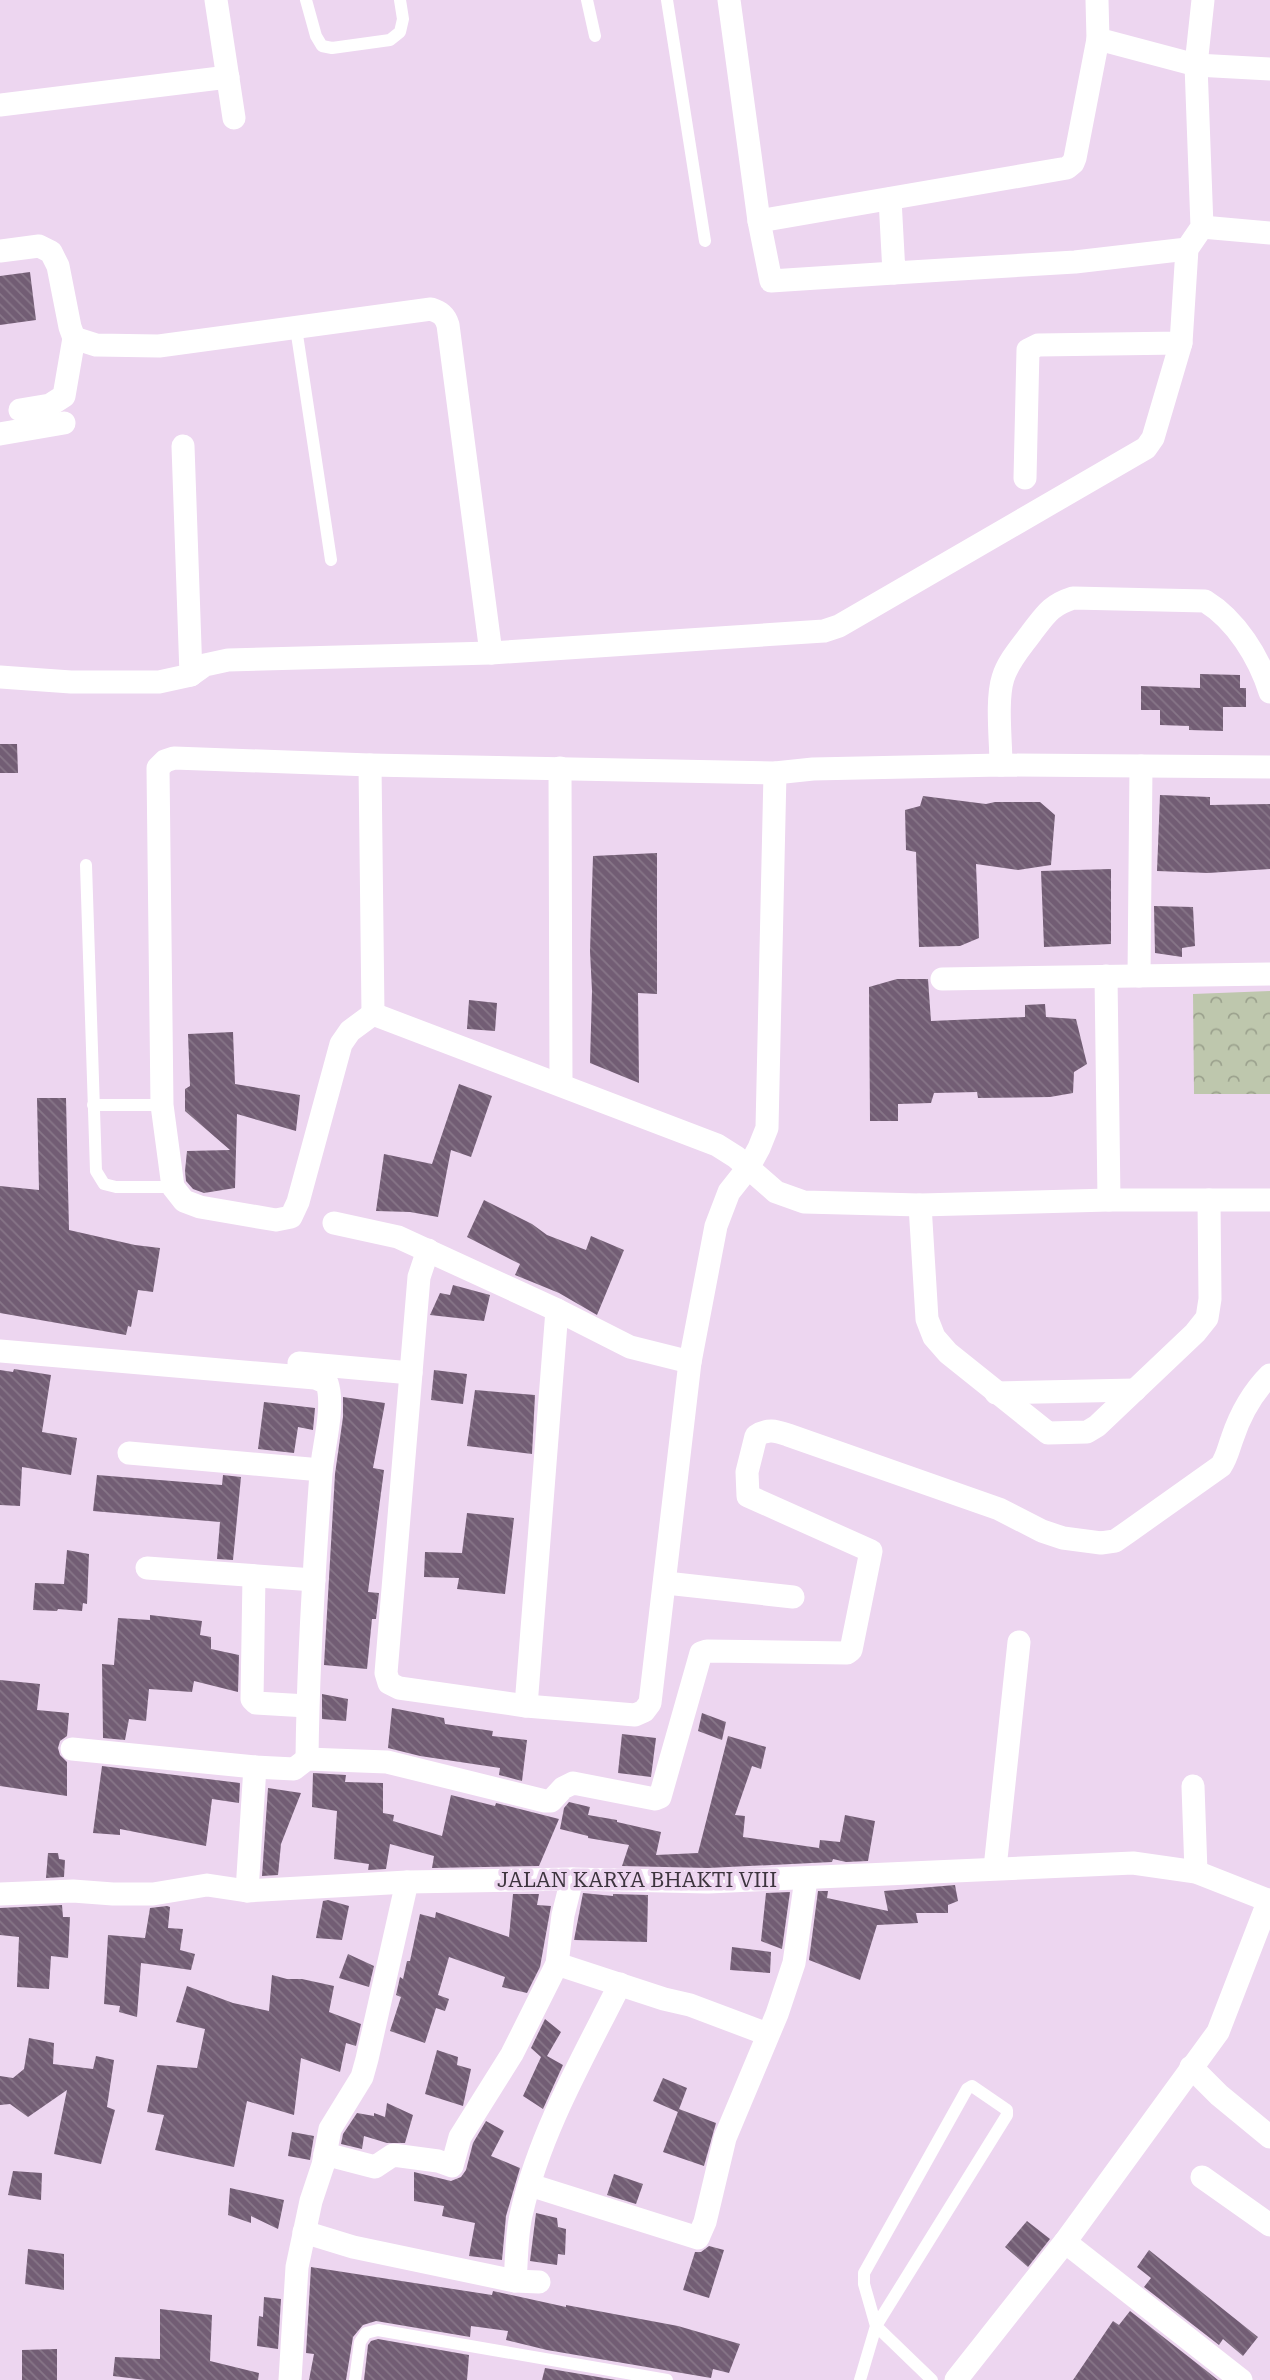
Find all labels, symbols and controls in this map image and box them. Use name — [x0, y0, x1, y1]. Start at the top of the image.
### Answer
street label: JALAN KARYA BHAKTI VIII — [497, 1868, 777, 1892]

